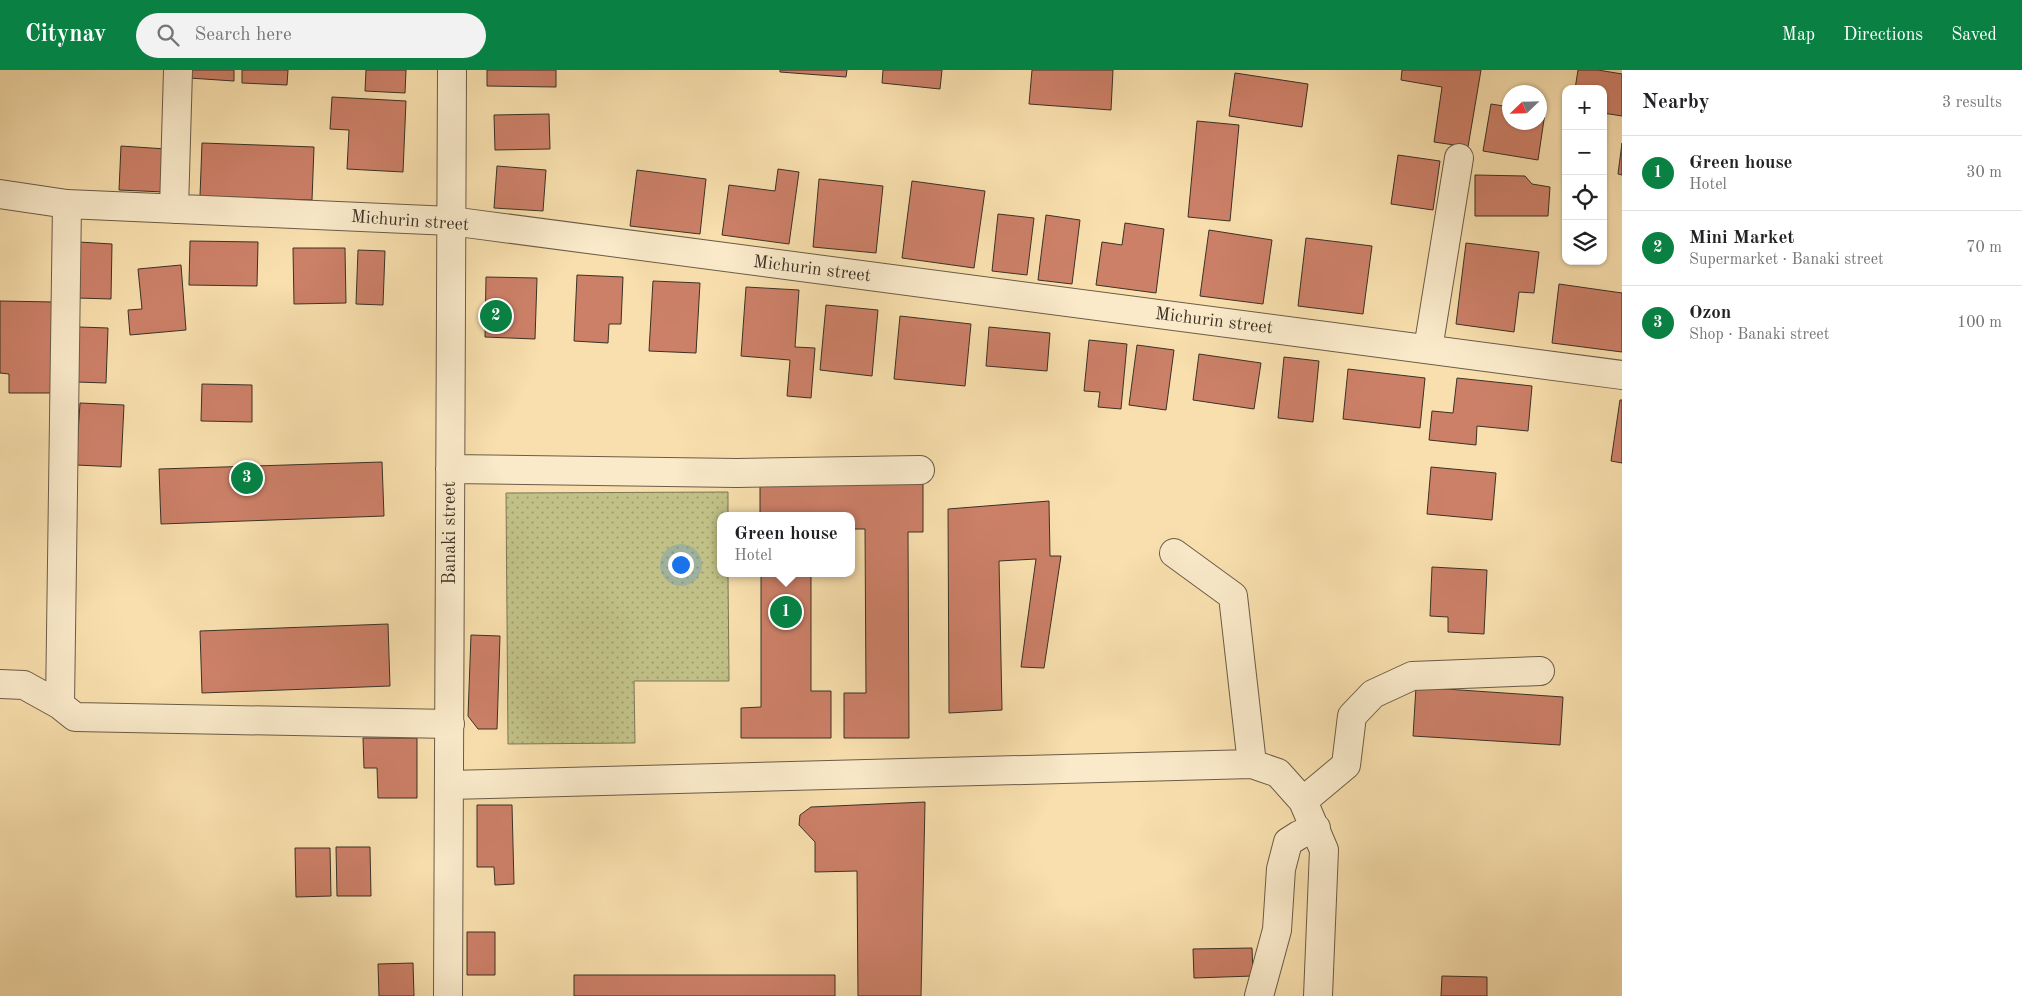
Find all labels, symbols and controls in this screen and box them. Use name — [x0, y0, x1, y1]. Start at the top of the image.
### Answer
search box — [136, 13, 486, 58]
icon: search — [154, 21, 182, 49]
text: Citynav — [25, 23, 106, 47]
text: Search here — [194, 26, 292, 45]
text: Map — [1782, 26, 1815, 44]
text: Directions — [1843, 26, 1923, 44]
text: Saved — [1951, 26, 1997, 44]
north arrow — [1502, 85, 1547, 130]
map controls — [1562, 85, 1607, 265]
button: + — [1562, 85, 1607, 130]
text: Nearby — [1642, 92, 1710, 113]
text: 3 results — [1942, 95, 2002, 111]
button: − — [1562, 130, 1607, 175]
text: Green house — [1689, 154, 1793, 173]
text: 1 — [1653, 165, 1663, 181]
text: 30 m — [1966, 165, 2002, 181]
button: locate — [1562, 175, 1607, 220]
text: Hotel — [1689, 177, 1727, 193]
street label: Michurin street — [350, 208, 470, 234]
button: layers — [1562, 220, 1607, 265]
text: Mini Market — [1689, 229, 1794, 248]
text: 2 — [1653, 240, 1663, 256]
text: 70 m — [1966, 240, 2002, 256]
text: Supermarket · Banaki street — [1689, 252, 1884, 268]
street label: Michurin street — [752, 253, 872, 285]
pin: 2 — [480, 297, 512, 335]
text: Ozon — [1689, 304, 1731, 323]
street label: Michurin street — [1154, 305, 1274, 337]
text: 3 — [1653, 315, 1663, 331]
text: 100 m — [1957, 315, 2002, 331]
text: Shop · Banaki street — [1689, 327, 1829, 343]
pin: 3 — [231, 459, 263, 497]
street label: Banaki street — [441, 481, 459, 585]
popup — [717, 512, 855, 577]
text: Green house — [734, 525, 838, 544]
text: Hotel — [734, 548, 772, 564]
your location — [668, 552, 694, 578]
pin: 1 — [770, 593, 802, 631]

